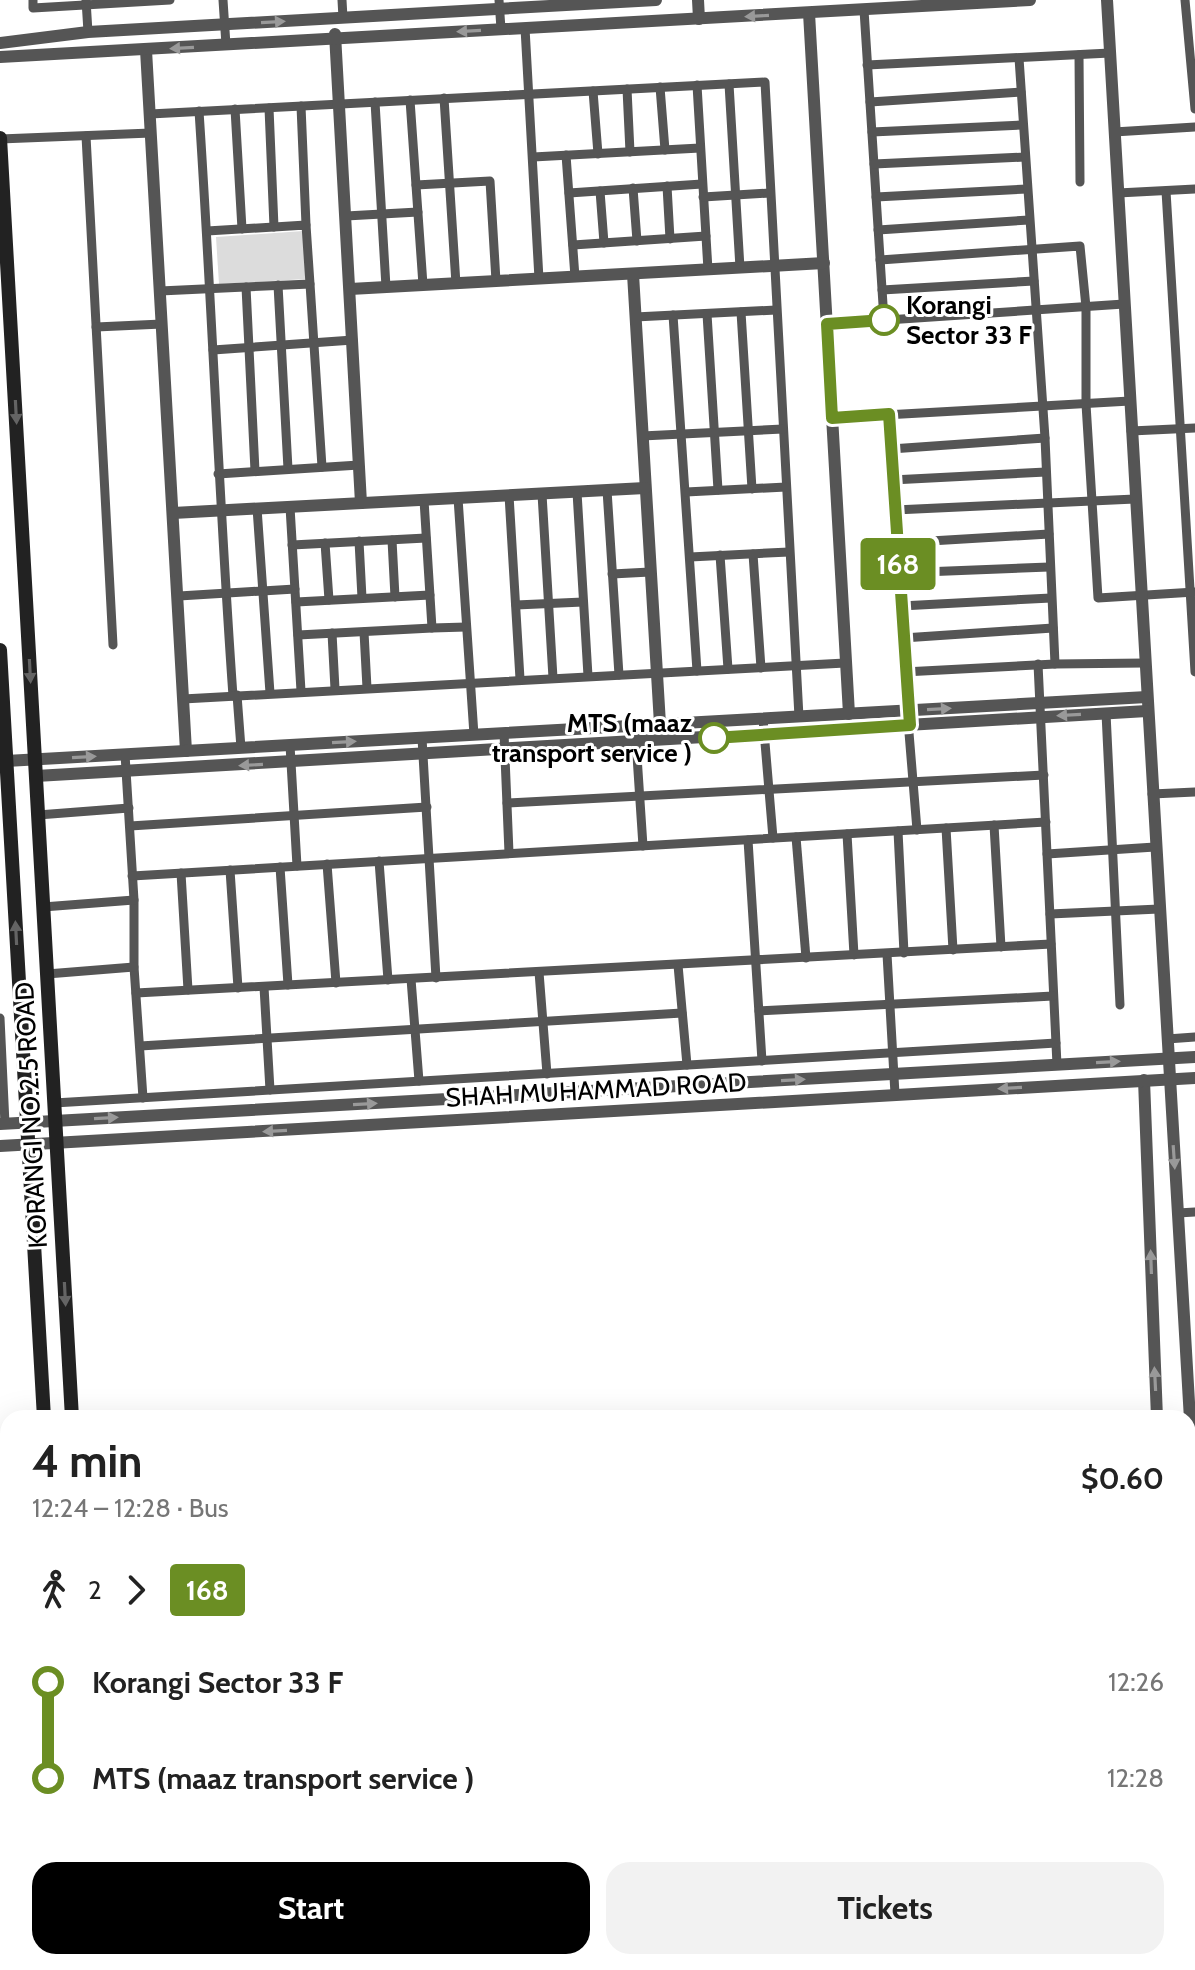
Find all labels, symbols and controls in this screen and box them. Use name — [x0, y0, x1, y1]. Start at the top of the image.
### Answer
one-way arrow — [744, 9, 769, 22]
one-way arrow — [261, 15, 286, 28]
one-way arrow — [456, 25, 481, 38]
one-way arrow — [169, 42, 194, 55]
place label: Korangi Sector 33 F — [906, 289, 1032, 351]
marker: Korangi Sector 33 F — [869, 305, 899, 335]
one-way arrow — [9, 400, 22, 425]
line badge: 168 — [852, 538, 944, 590]
text: 168 — [877, 547, 919, 581]
one-way arrow — [24, 659, 37, 684]
one-way arrow — [927, 702, 952, 715]
place label: MTS (maaz transport service ) — [492, 707, 692, 769]
one-way arrow — [1056, 709, 1081, 722]
marker: MTS (maaz transport service ) — [699, 723, 729, 753]
one-way arrow — [332, 735, 357, 748]
one-way arrow — [72, 750, 97, 763]
one-way arrow — [238, 759, 263, 772]
one-way arrow — [9, 920, 22, 945]
street label: KORANGI NO.2.5 ROAD — [8, 981, 54, 1249]
one-way arrow — [1096, 1055, 1121, 1068]
street label: SHAH MUHAMMAD ROAD — [445, 1066, 747, 1114]
one-way arrow — [781, 1073, 806, 1086]
one-way arrow — [997, 1081, 1022, 1094]
one-way arrow — [353, 1097, 378, 1110]
one-way arrow — [94, 1112, 119, 1125]
one-way arrow — [262, 1125, 287, 1138]
one-way arrow — [1168, 1145, 1181, 1170]
one-way arrow — [1144, 1249, 1157, 1274]
one-way arrow — [59, 1282, 72, 1307]
one-way arrow — [1149, 1366, 1162, 1391]
text: 4 min — [32, 1435, 142, 1488]
text: $0.60 — [1081, 1460, 1164, 1497]
text: 12:24 – 12:28 · Bus — [32, 1492, 229, 1524]
icon: walk — [32, 1568, 76, 1612]
icon: forward — [114, 1568, 158, 1612]
text: 168 — [186, 1573, 229, 1607]
text: 2 — [88, 1574, 102, 1606]
text: Korangi Sector 33 F — [92, 1664, 343, 1701]
text: 12:26 — [1108, 1666, 1164, 1698]
text: MTS (maaz transport service ) — [92, 1760, 474, 1797]
text: 12:28 — [1107, 1762, 1164, 1794]
button: Start — [32, 1862, 590, 1954]
button: Tickets — [606, 1862, 1164, 1954]

